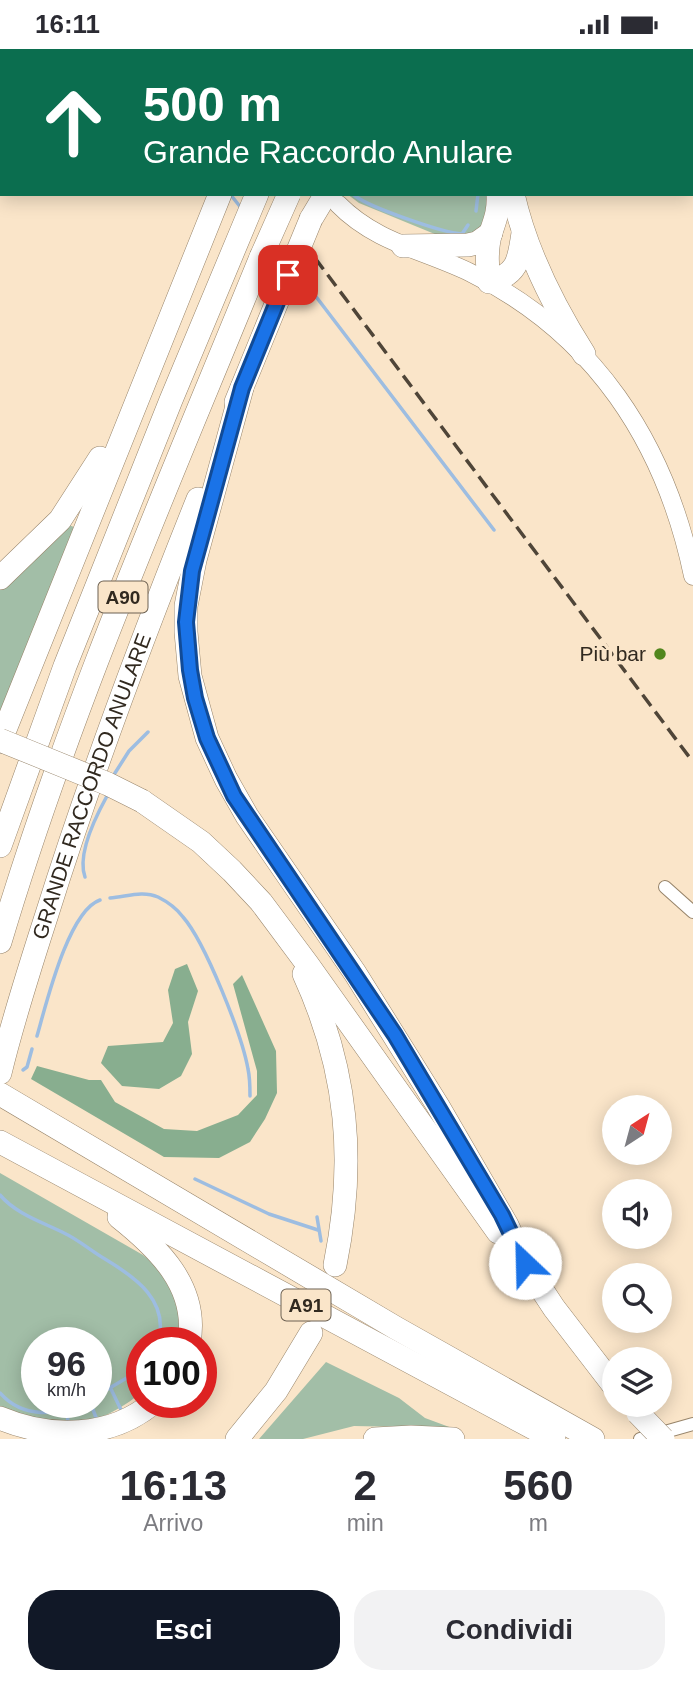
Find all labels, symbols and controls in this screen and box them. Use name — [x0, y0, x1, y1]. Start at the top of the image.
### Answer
text: 16:11 — [35, 9, 100, 39]
icon: ahead — [28, 77, 119, 168]
text: 500 m — [143, 77, 282, 131]
text: Grande Raccordo Anulare — [143, 134, 513, 170]
pin — [258, 245, 318, 305]
icon: arrive — [269, 256, 307, 294]
road number: A90 — [99, 582, 148, 613]
street label: GRANDE RACCORDO ANULARE — [28, 630, 155, 942]
place label: Più bar — [579, 642, 646, 665]
marker: Più bar — [652, 646, 668, 662]
north arrow — [602, 1095, 672, 1165]
map controls — [602, 1095, 672, 1417]
button: sound — [602, 1179, 672, 1249]
position arrow — [488, 1226, 562, 1300]
button: search — [602, 1263, 672, 1333]
road number: A91 — [282, 1289, 330, 1321]
speed limit sign: 100 — [126, 1327, 217, 1418]
text: 96 — [47, 1344, 86, 1383]
button: layers — [602, 1347, 672, 1417]
text: km/h — [47, 1380, 86, 1400]
text: 16:13 — [120, 1462, 227, 1509]
text: 2 — [353, 1462, 377, 1509]
text: 560 — [503, 1462, 573, 1509]
text: Arrivo — [143, 1510, 203, 1536]
text: min — [347, 1510, 384, 1536]
text: m — [529, 1510, 548, 1536]
button: Esci — [28, 1590, 340, 1670]
button: Condividi — [354, 1590, 665, 1670]

